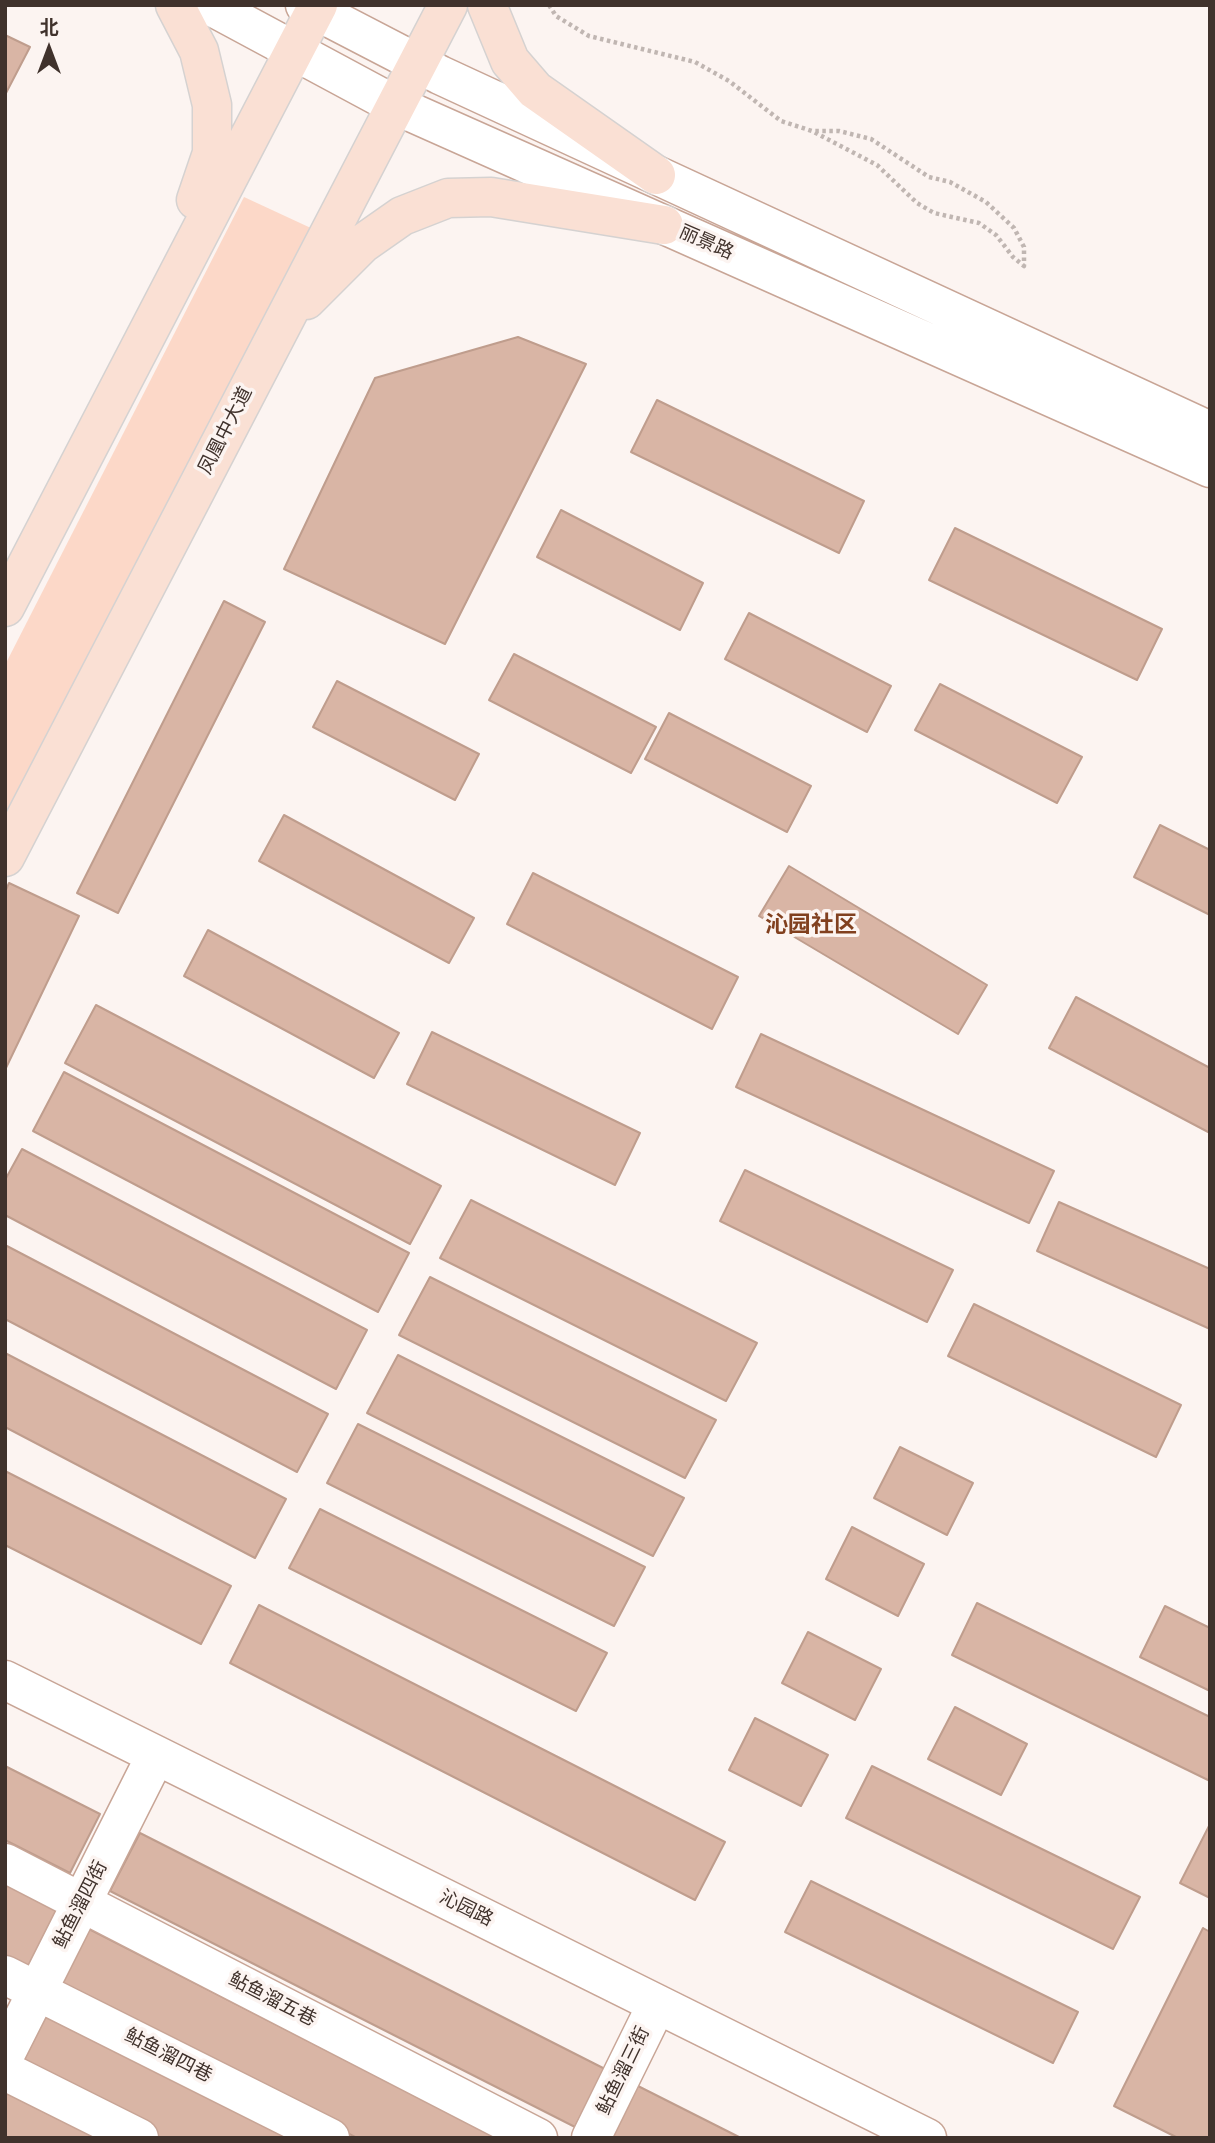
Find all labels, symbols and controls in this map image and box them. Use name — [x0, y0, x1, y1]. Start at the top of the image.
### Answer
north arrow — [14, 14, 84, 84]
text: 北 — [39, 17, 59, 39]
street label: 丽景路 — [675, 221, 737, 265]
street label: 凤凰中大道 — [194, 384, 258, 478]
district label: 沁园社区 — [765, 912, 857, 940]
street label: 鲇鱼溜四街 — [49, 1858, 113, 1952]
street label: 沁园路 — [435, 1886, 497, 1932]
street label: 鲇鱼溜五巷 — [225, 1968, 319, 2032]
street label: 鲇鱼溜三街 — [593, 2023, 655, 2119]
street label: 鲇鱼溜四巷 — [121, 2024, 215, 2088]

